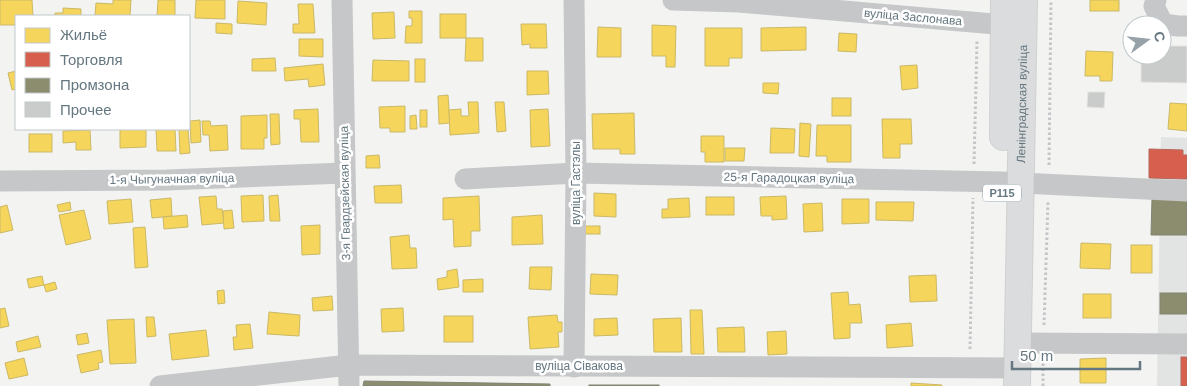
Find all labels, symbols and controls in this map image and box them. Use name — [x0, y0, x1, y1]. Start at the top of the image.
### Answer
street label: вуліца Заслонава — [863, 6, 963, 28]
legend — [15, 15, 190, 130]
north arrow — [1122, 15, 1172, 65]
text: Жильё — [60, 26, 107, 43]
text: С — [1151, 30, 1169, 44]
street label: Ленінградская вуліца — [1014, 44, 1030, 163]
text: Торговля — [60, 51, 123, 68]
text: Промзона — [60, 76, 130, 93]
text: Прочее — [60, 101, 112, 118]
street label: 3-я Гвардзейская вуліца — [337, 125, 353, 260]
street label: вуліца Гастэлы — [569, 141, 583, 225]
street label: 25-я Гарадоцкая вуліца — [724, 170, 855, 186]
street label: 1-я Чыгуначная вуліца — [109, 171, 235, 187]
road number: Р115 — [983, 184, 1021, 202]
scale bar — [1012, 338, 1140, 370]
text: 50 m — [1020, 347, 1053, 364]
street label: вуліца Сівакова — [535, 359, 623, 373]

